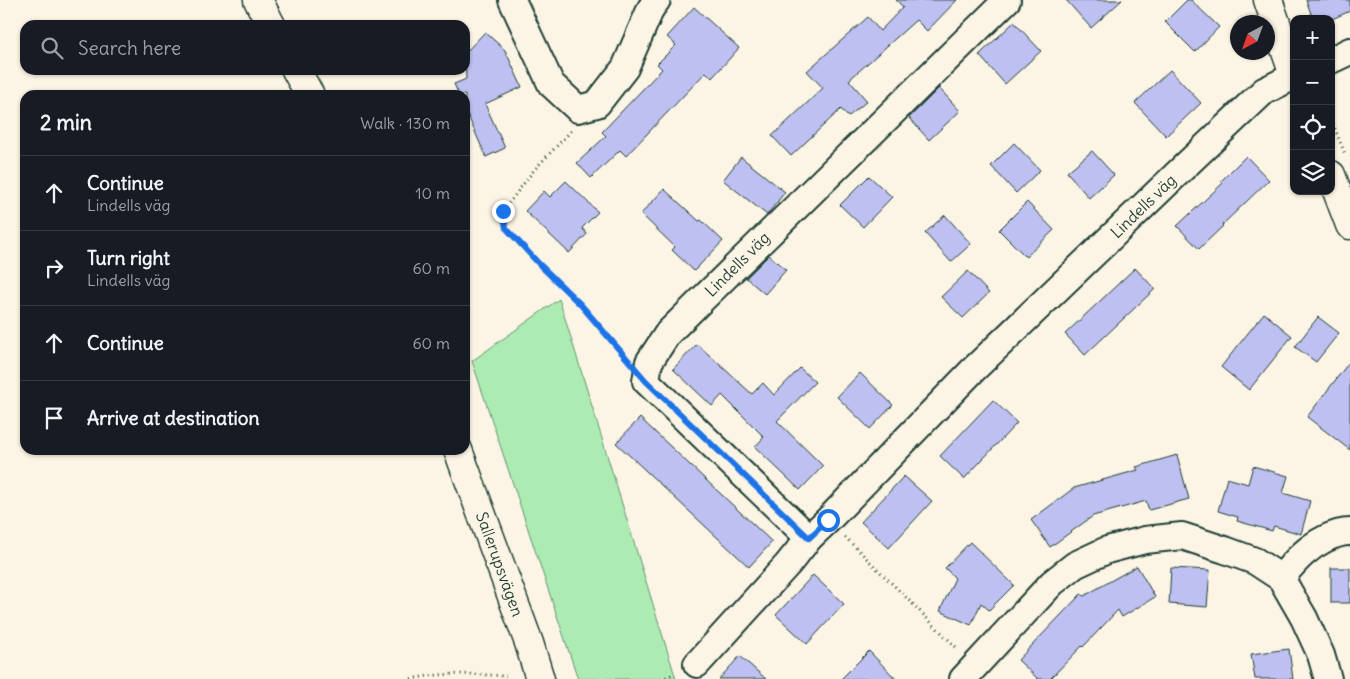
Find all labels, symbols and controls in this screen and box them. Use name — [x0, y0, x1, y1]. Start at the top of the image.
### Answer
north arrow — [1230, 15, 1275, 60]
map controls — [1290, 15, 1335, 195]
button: + — [1290, 15, 1335, 60]
search box — [20, 20, 470, 75]
icon: search — [38, 34, 66, 62]
text: Search here — [78, 36, 181, 60]
button: − — [1290, 60, 1335, 105]
button: locate — [1290, 105, 1335, 150]
text: 2 min — [40, 109, 92, 136]
text: Walk · 130 m — [360, 113, 450, 133]
button: layers — [1290, 150, 1335, 195]
street label: Lindells väg — [1106, 170, 1180, 242]
text: Continue — [87, 171, 164, 195]
icon: ahead — [40, 179, 68, 207]
text: 10 m — [415, 183, 450, 203]
text: Lindells väg — [87, 195, 170, 215]
route end — [492, 200, 515, 223]
street label: Lindells väg — [700, 227, 774, 301]
text: Turn right — [87, 246, 170, 270]
icon: right — [40, 254, 68, 282]
text: 60 m — [412, 258, 450, 278]
text: Lindells väg — [87, 270, 170, 290]
icon: ahead — [40, 329, 68, 357]
text: Continue — [87, 331, 164, 355]
text: 60 m — [412, 333, 450, 353]
icon: arrive — [40, 404, 68, 432]
text: Arrive at destination — [87, 406, 260, 430]
street label: Sallerupsvägen — [472, 509, 528, 619]
route start — [817, 509, 840, 532]

